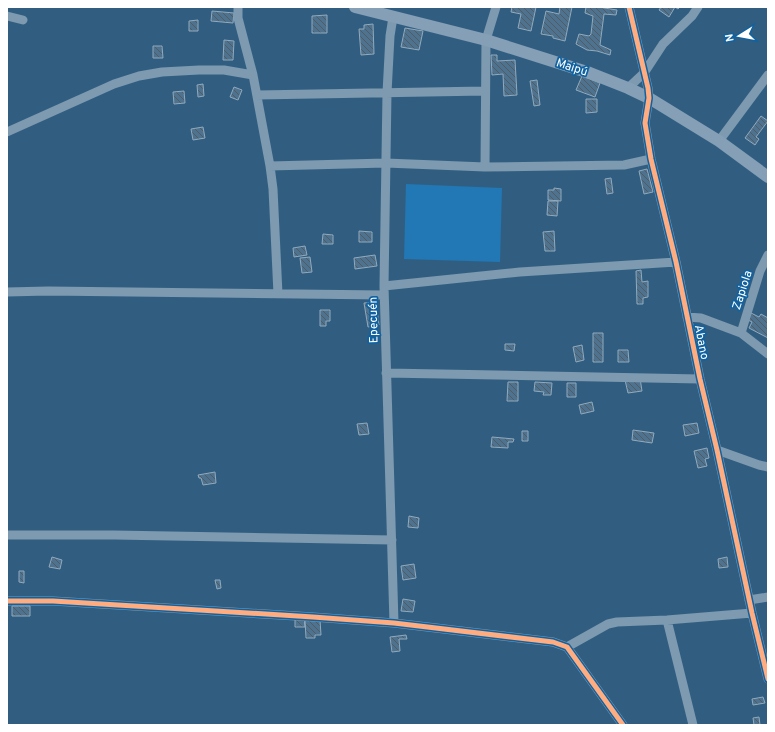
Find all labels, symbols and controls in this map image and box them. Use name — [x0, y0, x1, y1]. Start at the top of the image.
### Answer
north arrow — [719, 16, 759, 56]
text: N — [723, 33, 738, 43]
street label: Maipú — [554, 55, 589, 81]
street label: Zapiola — [729, 269, 757, 312]
street label: Epecuén — [366, 297, 382, 343]
street label: Abano — [690, 323, 712, 361]

